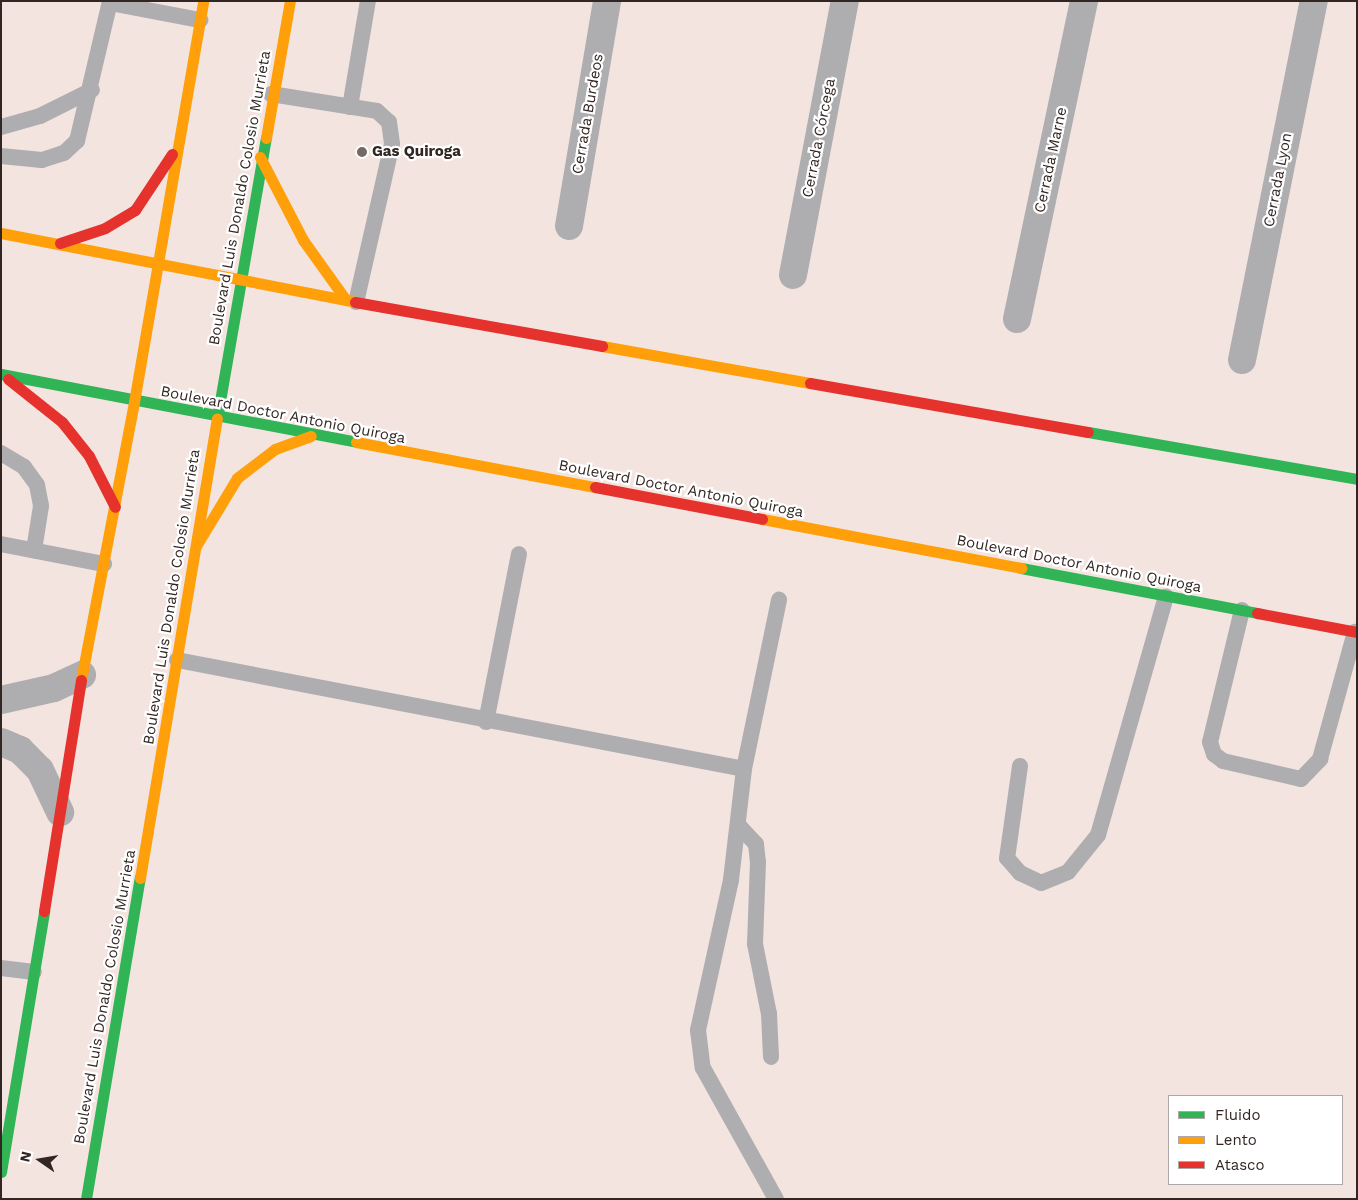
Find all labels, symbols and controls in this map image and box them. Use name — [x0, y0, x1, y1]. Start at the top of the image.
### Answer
street label: Boulevard Luis Donaldo Colosio Murrieta — [205, 49, 275, 347]
street label: Cerrada Burdeos — [569, 52, 607, 176]
street label: Cerrada Córcega — [799, 77, 839, 199]
street label: Cerrada Marne — [1031, 105, 1071, 215]
street label: Cerrada Lyon — [1260, 131, 1296, 229]
place label: Gas Quiroga — [372, 143, 461, 161]
marker: Gas Quiroga — [356, 146, 368, 158]
street label: Boulevard Doctor Antonio Quiroga — [159, 382, 407, 448]
street label: Boulevard Luis Donaldo Colosio Murrieta — [140, 448, 204, 746]
street label: Boulevard Doctor Antonio Quiroga — [557, 456, 805, 522]
street label: Boulevard Doctor Antonio Quiroga — [955, 531, 1203, 597]
street label: Boulevard Luis Donaldo Colosio Murrieta — [70, 848, 140, 1146]
legend — [1168, 1095, 1343, 1185]
text: Fluido — [1215, 1106, 1260, 1124]
text: Lento — [1215, 1131, 1257, 1149]
north arrow — [15, 1135, 65, 1185]
text: N — [16, 1150, 34, 1163]
text: Atasco — [1215, 1156, 1264, 1174]

